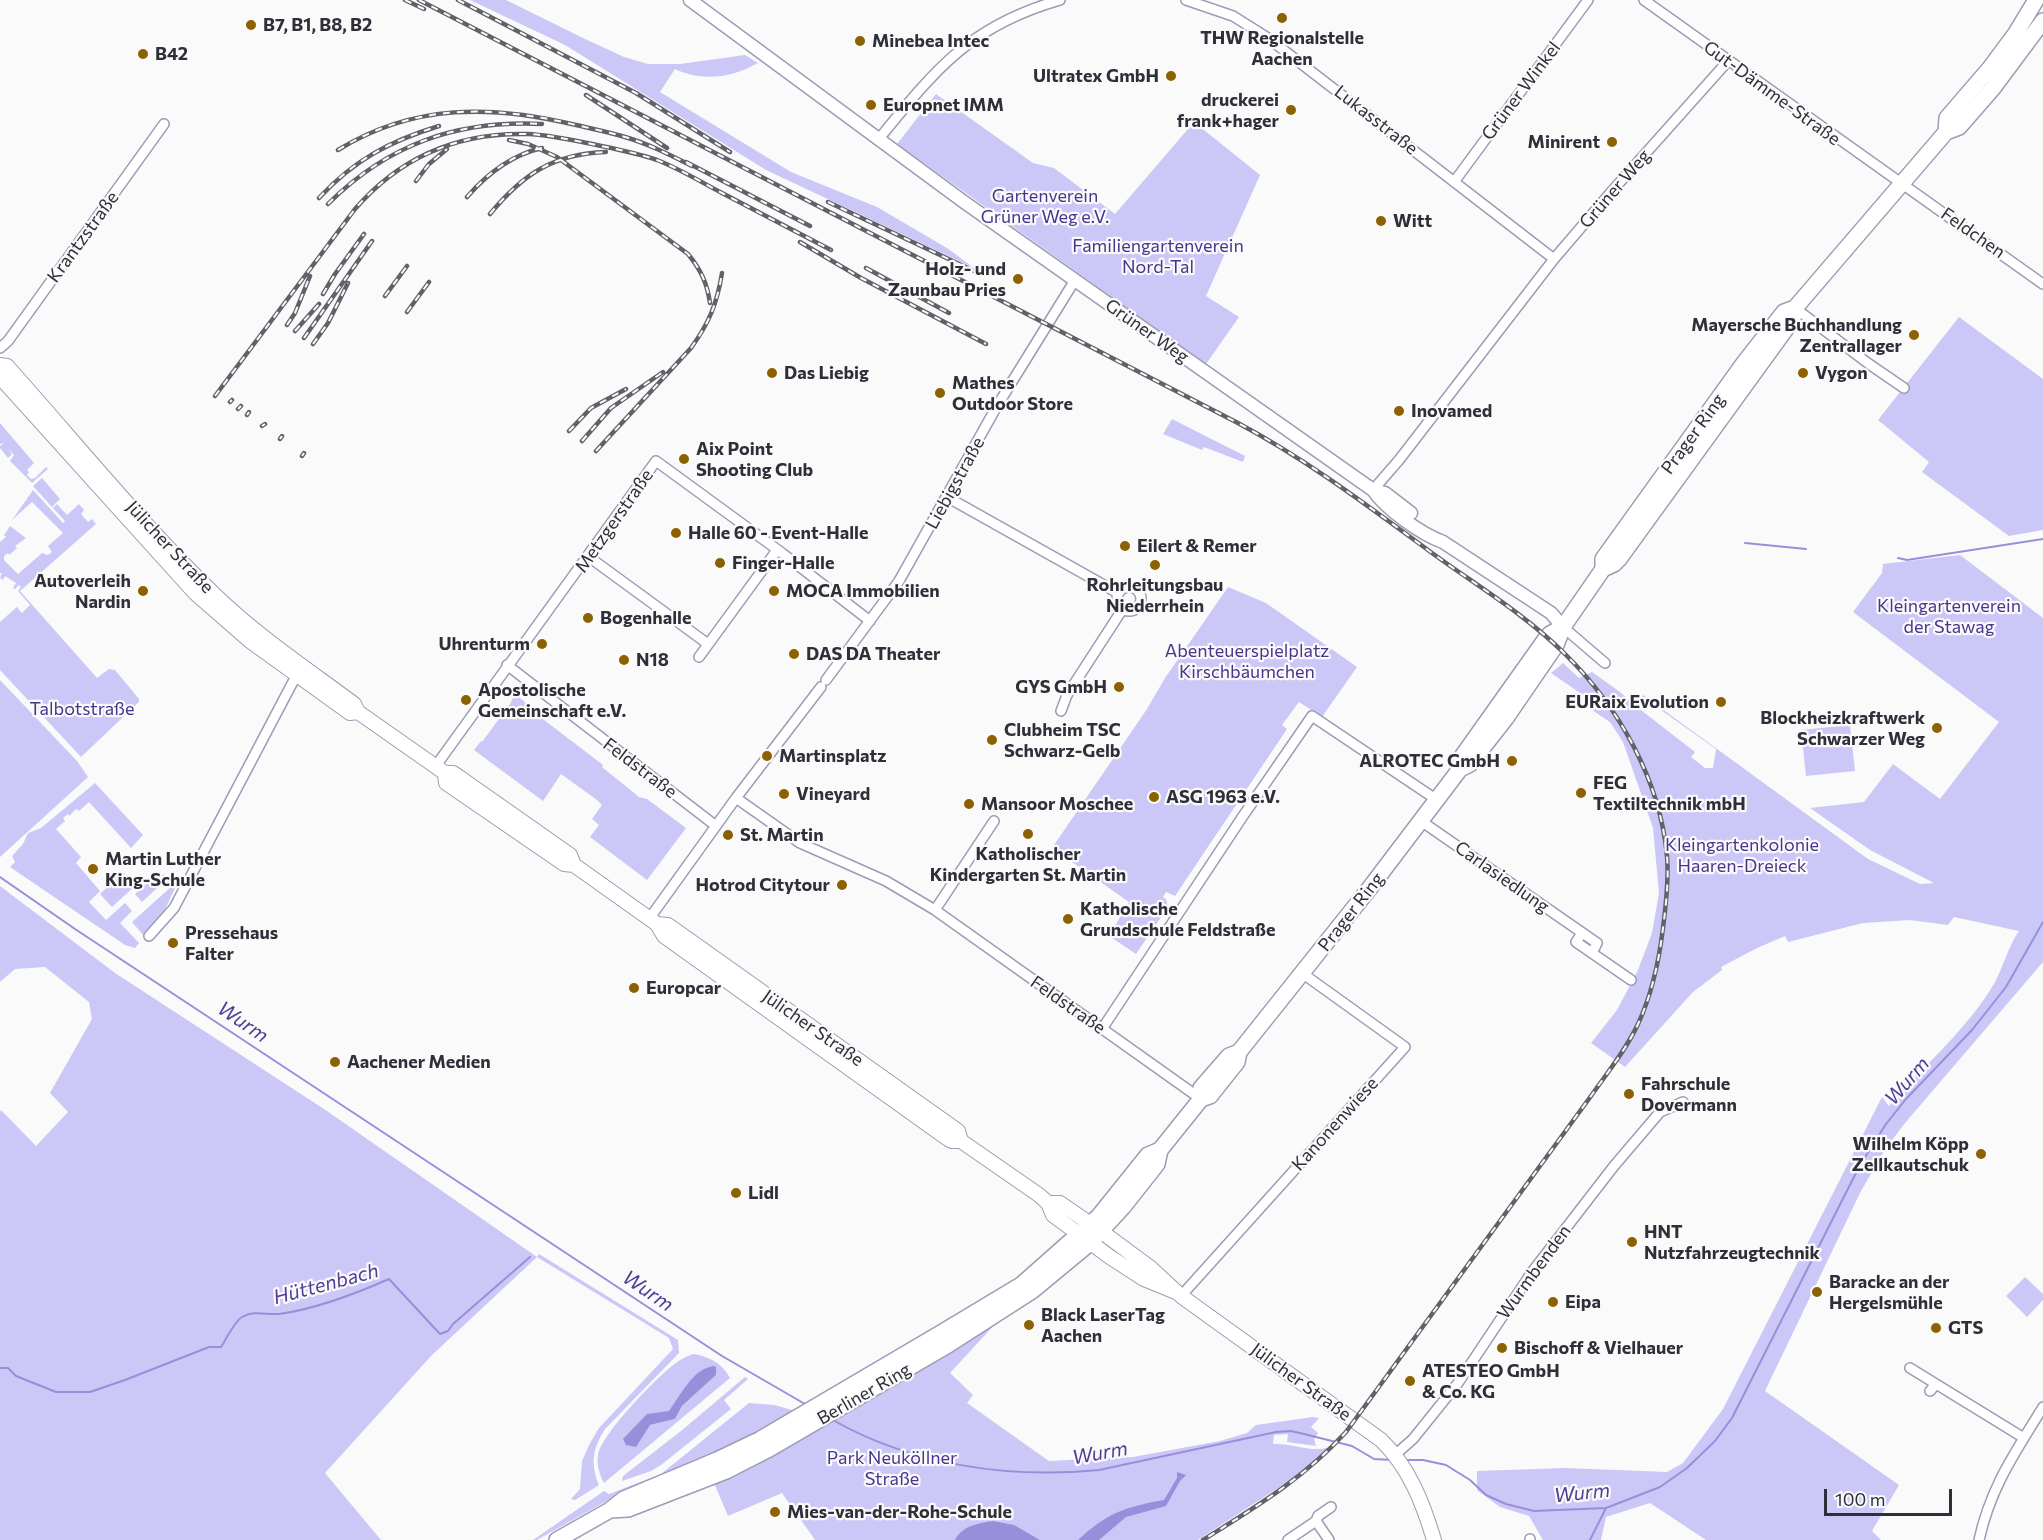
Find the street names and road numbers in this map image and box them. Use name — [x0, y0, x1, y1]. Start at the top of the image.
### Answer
street label: Gut-Dämme-Straße — [1699, 36, 1845, 150]
street label: Grüner Winkel — [1477, 38, 1565, 144]
street label: Lukasstraße — [1330, 81, 1422, 159]
street label: Grüner Weg — [1575, 145, 1655, 233]
street label: Krantzstraße — [43, 187, 123, 287]
street label: Feldchen — [1937, 203, 2009, 263]
street label: Grüner Weg — [1101, 294, 1193, 368]
street label: Prager Ring — [1657, 390, 1729, 478]
street label: Liebigstraße — [921, 433, 989, 533]
street label: Metzgerstraße — [570, 465, 658, 577]
street label: Jülicher Straße — [122, 496, 218, 598]
street label: Feldstraße — [599, 733, 681, 803]
street label: Carlasiedlung — [1451, 837, 1553, 917]
street label: Prager Ring — [1313, 868, 1389, 956]
street label: Feldstraße — [1026, 971, 1110, 1039]
street label: Jülicher Straße — [758, 985, 868, 1071]
street label: Kanonenwiese — [1287, 1073, 1383, 1175]
street label: Wurmbenden — [1493, 1221, 1575, 1323]
street label: Jülicher Straße — [1247, 1338, 1355, 1426]
street label: Berliner Ring — [813, 1358, 915, 1430]

